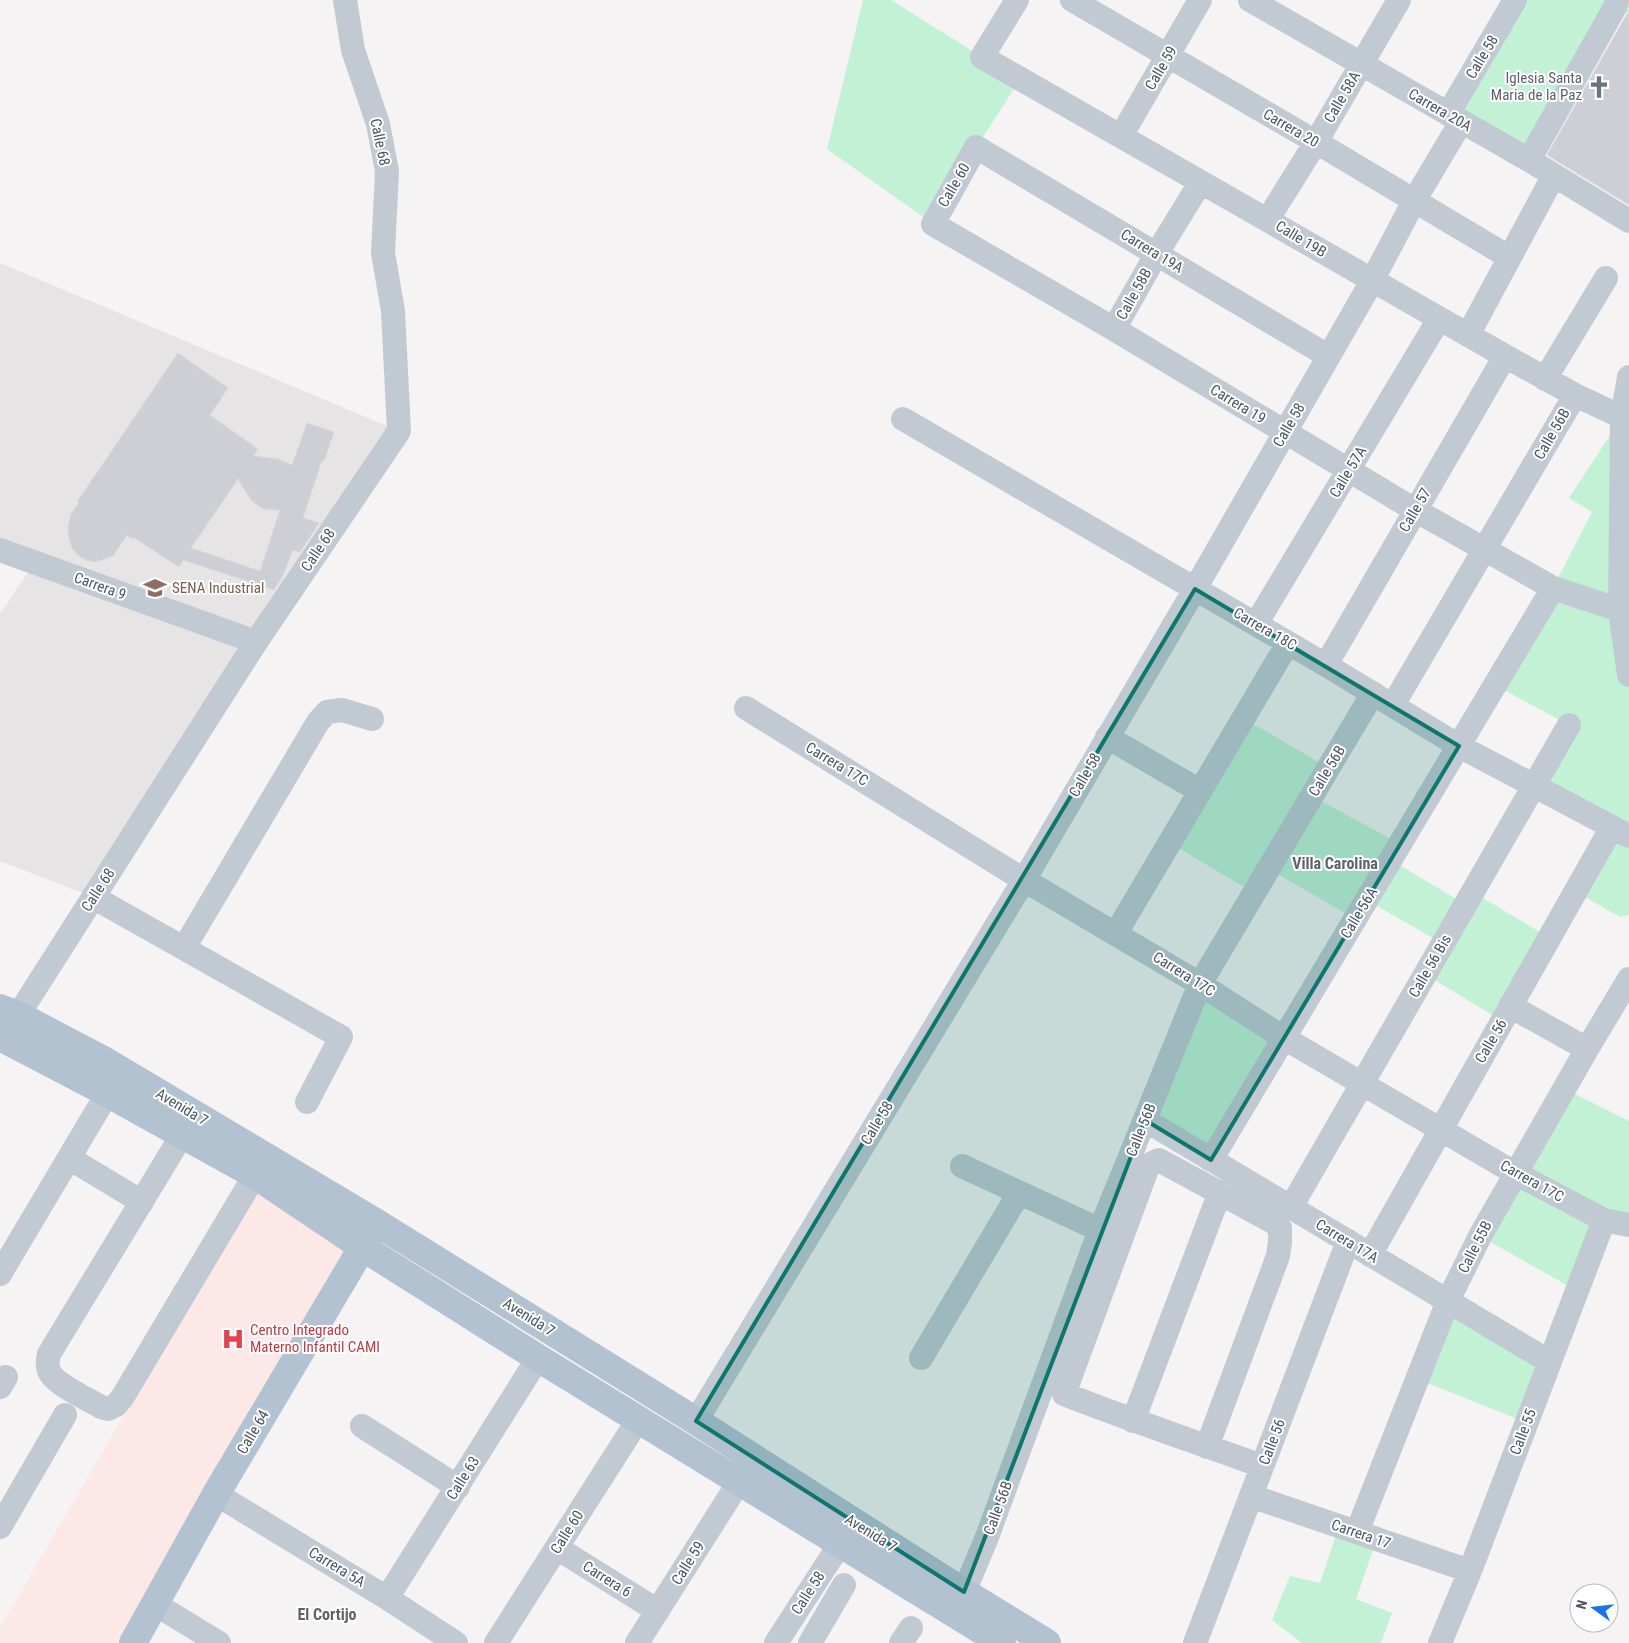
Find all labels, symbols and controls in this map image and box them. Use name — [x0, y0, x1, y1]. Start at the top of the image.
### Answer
street label: Calle 58 — [1462, 32, 1502, 82]
street label: Calle 59 — [1141, 43, 1181, 93]
street label: Calle 58A — [1320, 68, 1364, 126]
place label: Iglesia Santa Maria de la Paz — [1491, 69, 1582, 104]
church icon: Iglesia Santa Maria de la Paz — [1586, 74, 1612, 100]
street label: Carrera 20A — [1405, 85, 1475, 135]
street label: Carrera 20 — [1260, 105, 1322, 151]
street label: Calle 68 — [366, 117, 394, 167]
street label: Calle 60 — [934, 160, 974, 210]
street label: Calle 19B — [1272, 217, 1330, 261]
street label: Carrera 19A — [1117, 225, 1187, 277]
street label: Calle 58B — [1113, 265, 1155, 323]
street label: Carrera 19 — [1207, 380, 1269, 428]
street label: Calle 58 — [1269, 400, 1309, 450]
street label: Calle 56B — [1530, 405, 1574, 463]
street label: Calle 57A — [1326, 443, 1370, 501]
street label: Calle 57 — [1395, 485, 1435, 535]
street label: Calle 68 — [297, 525, 339, 575]
street label: Carrera 9 — [72, 568, 128, 604]
school or university icon: SENA Industrial — [142, 575, 168, 601]
place label: SENA Industrial — [172, 579, 264, 597]
street label: Carrera 18C — [1230, 604, 1300, 654]
street label: Carrera 17C — [802, 738, 872, 790]
street label: Calle 56B — [1305, 742, 1349, 800]
street label: Calle 58 — [1065, 750, 1105, 800]
district label: Villa Carolina — [1292, 854, 1378, 873]
street label: Calle 68 — [77, 865, 119, 915]
street label: Calle 56A — [1337, 884, 1381, 942]
street label: Calle 56 Bis — [1405, 931, 1455, 1001]
street label: Carrera 17C — [1150, 948, 1218, 1000]
street label: Calle 56 — [1471, 1016, 1511, 1066]
street label: Avenida 7 — [153, 1084, 211, 1130]
street label: Calle 58 — [857, 1098, 897, 1148]
street label: Calle 56B — [1122, 1101, 1160, 1159]
street label: Carrera 17C — [1497, 1156, 1567, 1206]
street label: Carrera 17A — [1312, 1215, 1382, 1267]
street label: Calle 55B — [1454, 1218, 1496, 1276]
street label: Avenida 7 — [500, 1294, 558, 1340]
place label: Centro Integrado Materno Infantil CAMI — [250, 1321, 380, 1356]
hospital icon: Centro Integrado Materno Infantil CAMI — [220, 1326, 246, 1352]
street label: Calle 55 — [1506, 1406, 1540, 1458]
street label: Calle 64 — [233, 1407, 273, 1457]
street label: Calle 56 — [1255, 1416, 1289, 1468]
street label: Calle 63 — [443, 1453, 483, 1503]
street label: Calle 56B — [980, 1479, 1016, 1537]
street label: Calle 60 — [547, 1507, 587, 1557]
street label: Avenida 7 — [842, 1510, 900, 1556]
street label: Carrera 17 — [1329, 1515, 1393, 1553]
street label: Calle 59 — [668, 1538, 708, 1588]
street label: Carrera 5A — [305, 1543, 369, 1591]
street label: Carrera 6 — [579, 1557, 635, 1601]
street label: Calle 58 — [787, 1568, 829, 1618]
north arrow — [1569, 1583, 1619, 1633]
text: N — [1573, 1598, 1590, 1611]
district label: El Cortijo — [297, 1605, 357, 1624]

